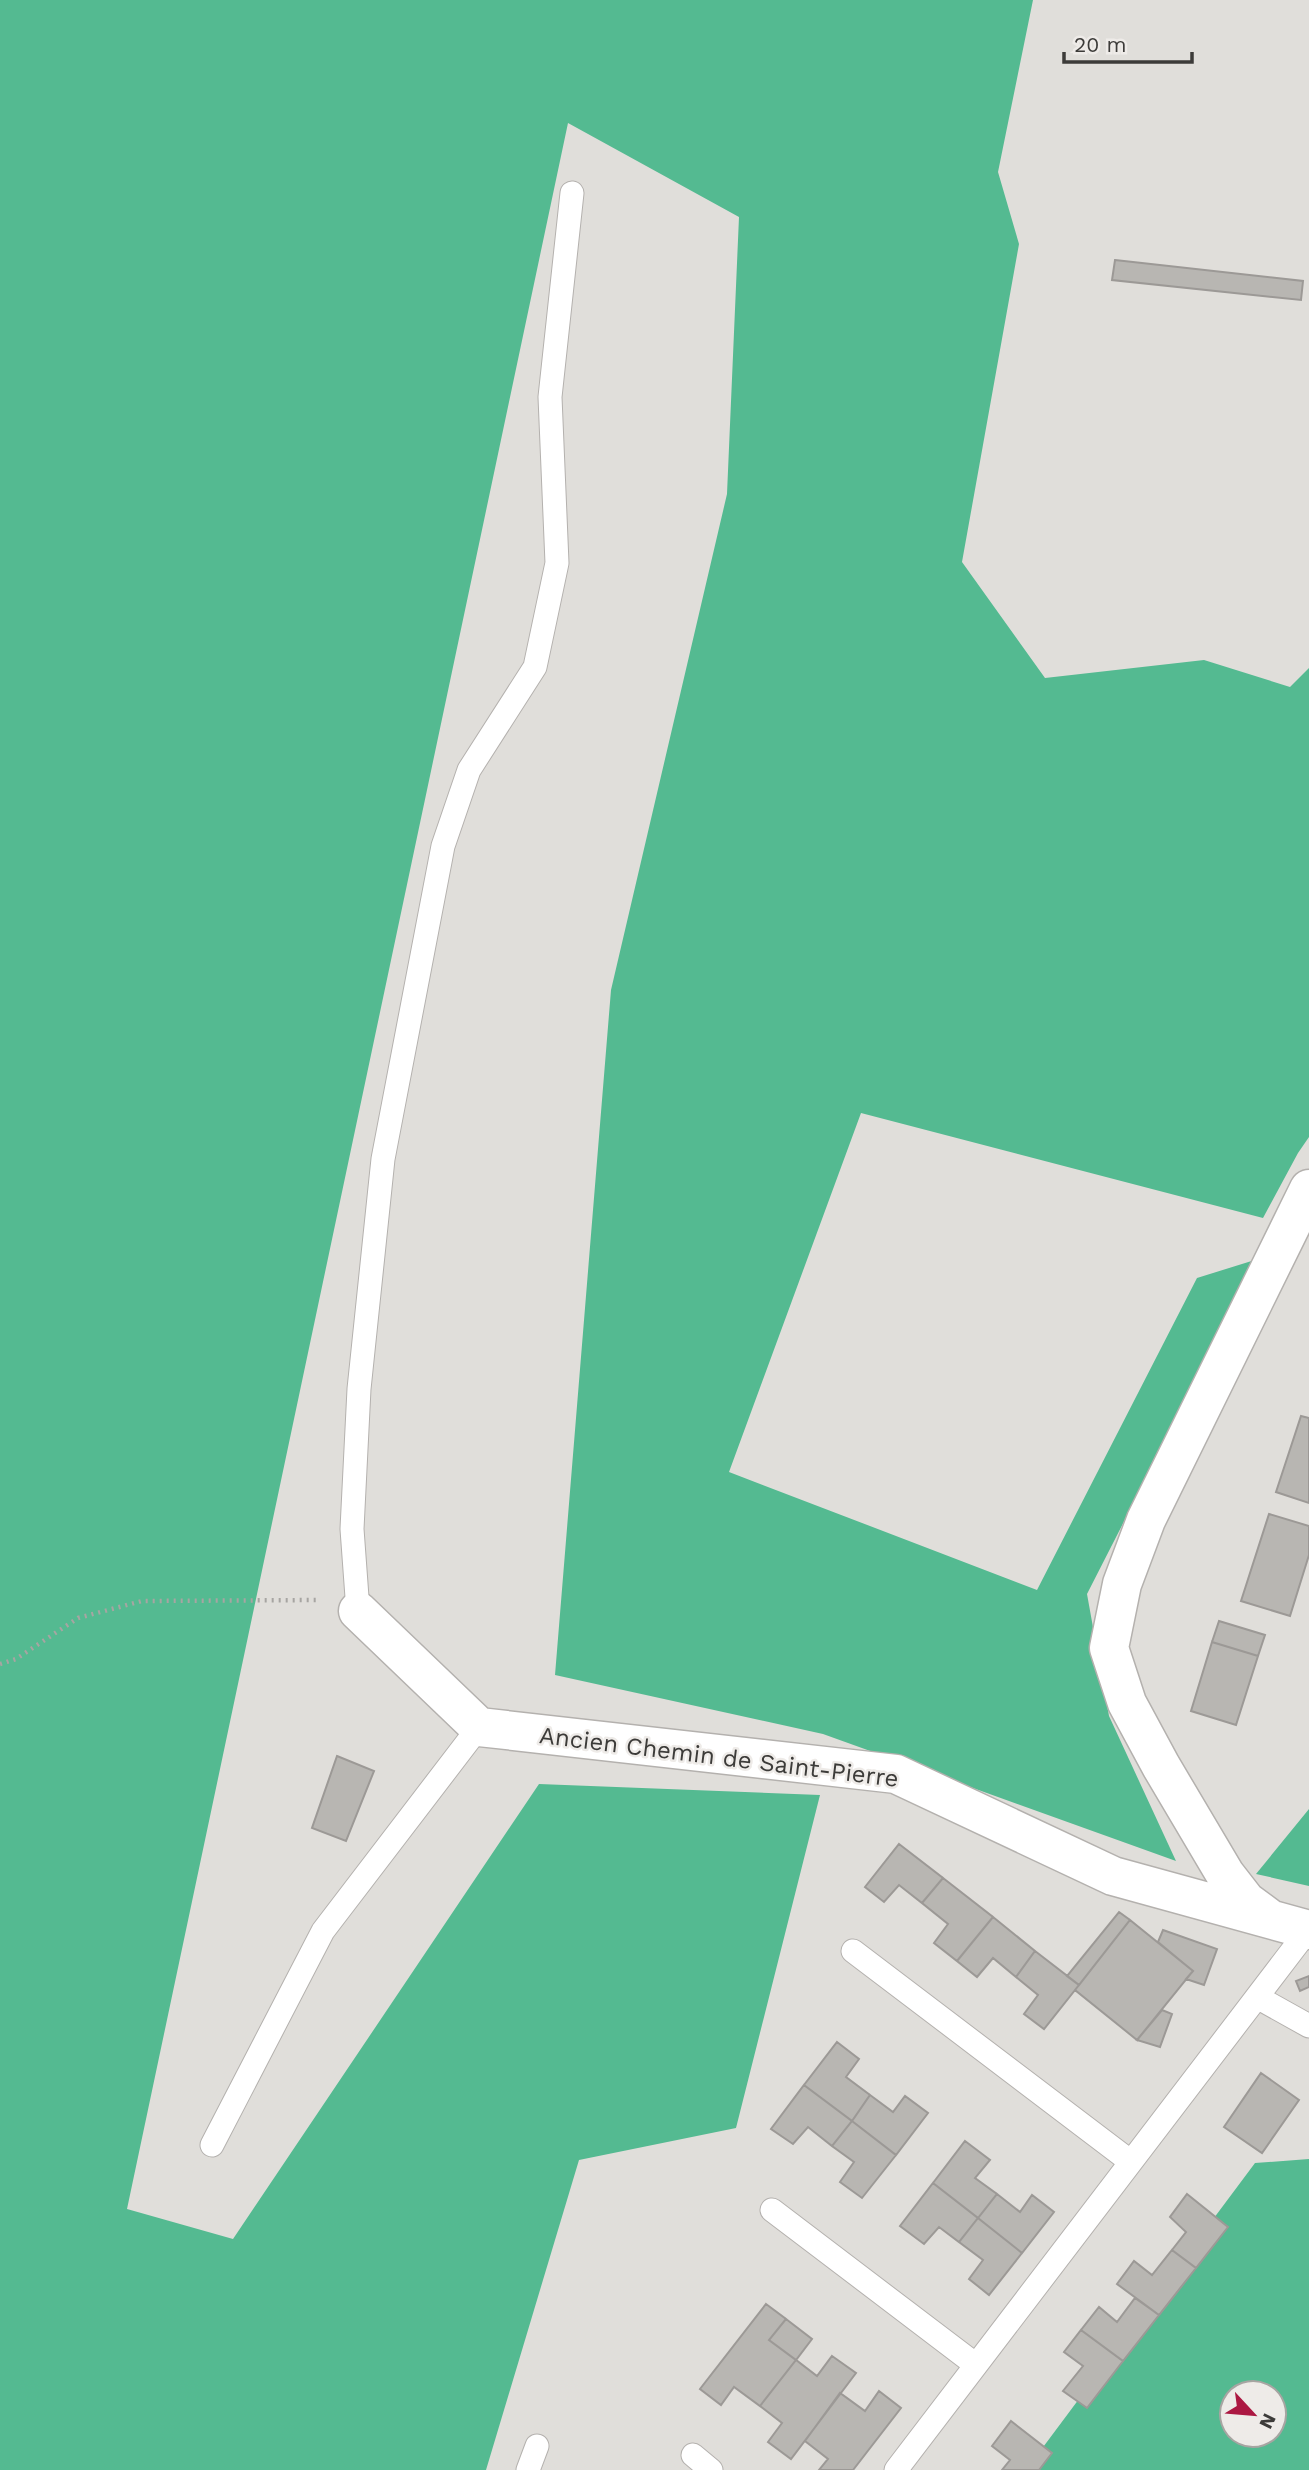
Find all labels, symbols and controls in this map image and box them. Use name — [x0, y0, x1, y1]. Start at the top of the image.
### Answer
scale bar — [1064, 21, 1192, 65]
text: 20 m — [1074, 32, 1126, 57]
street label: Ancien Chemin de Saint-Pierre — [538, 1721, 900, 1793]
north arrow — [1218, 2379, 1288, 2449]
text: N — [1254, 2410, 1281, 2433]

